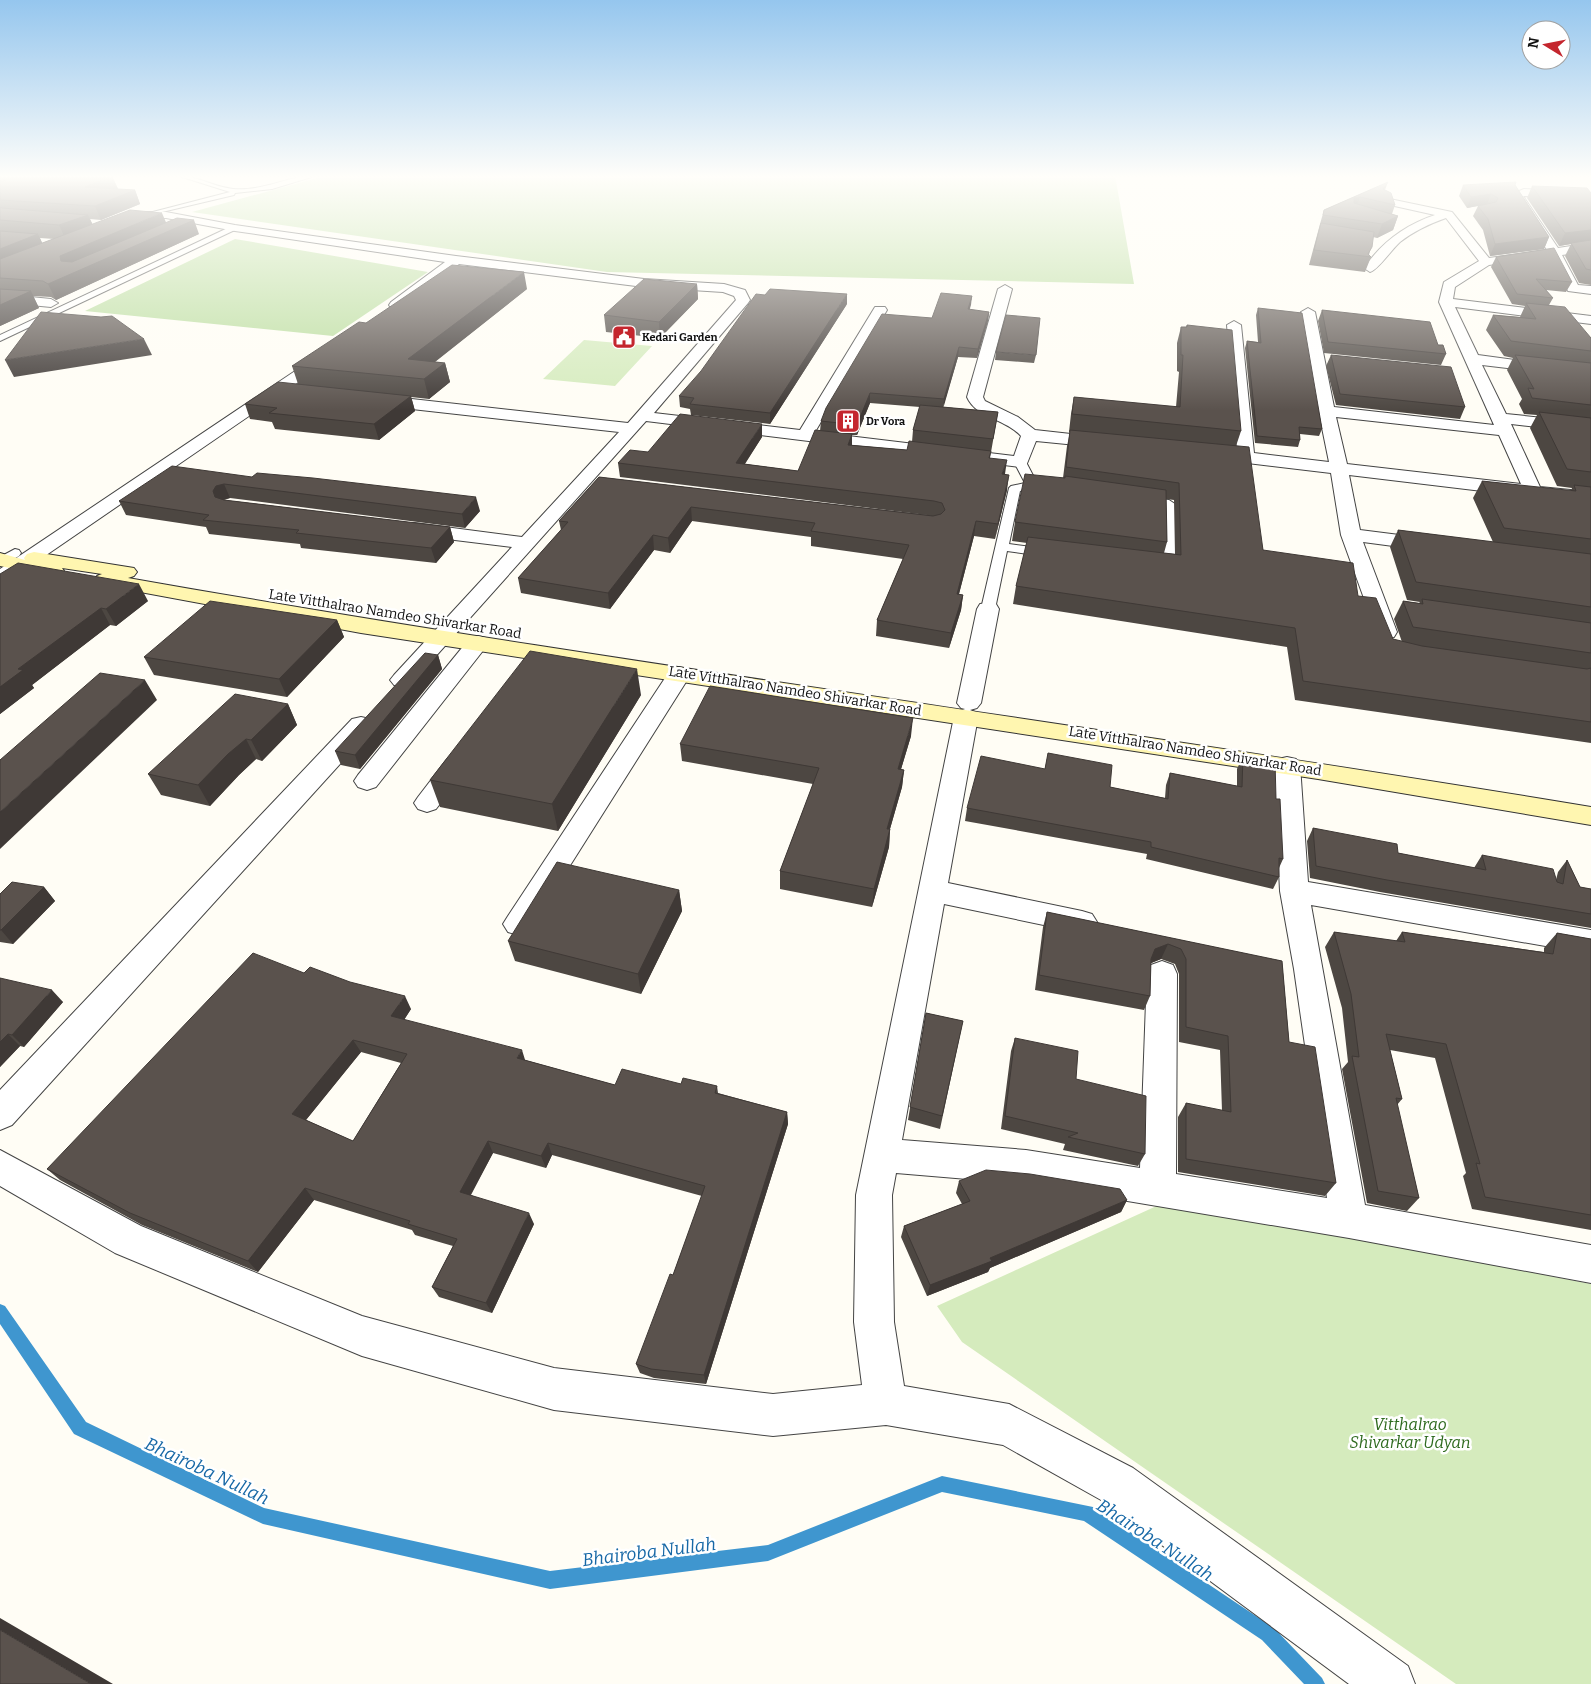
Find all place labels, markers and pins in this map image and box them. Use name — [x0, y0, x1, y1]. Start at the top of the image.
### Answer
public building icon: Kedari Garden — [611, 324, 637, 350]
place label: Kedari Garden — [642, 331, 718, 344]
building icon: Dr Vora — [835, 408, 861, 434]
place label: Dr Vora — [866, 415, 906, 428]

